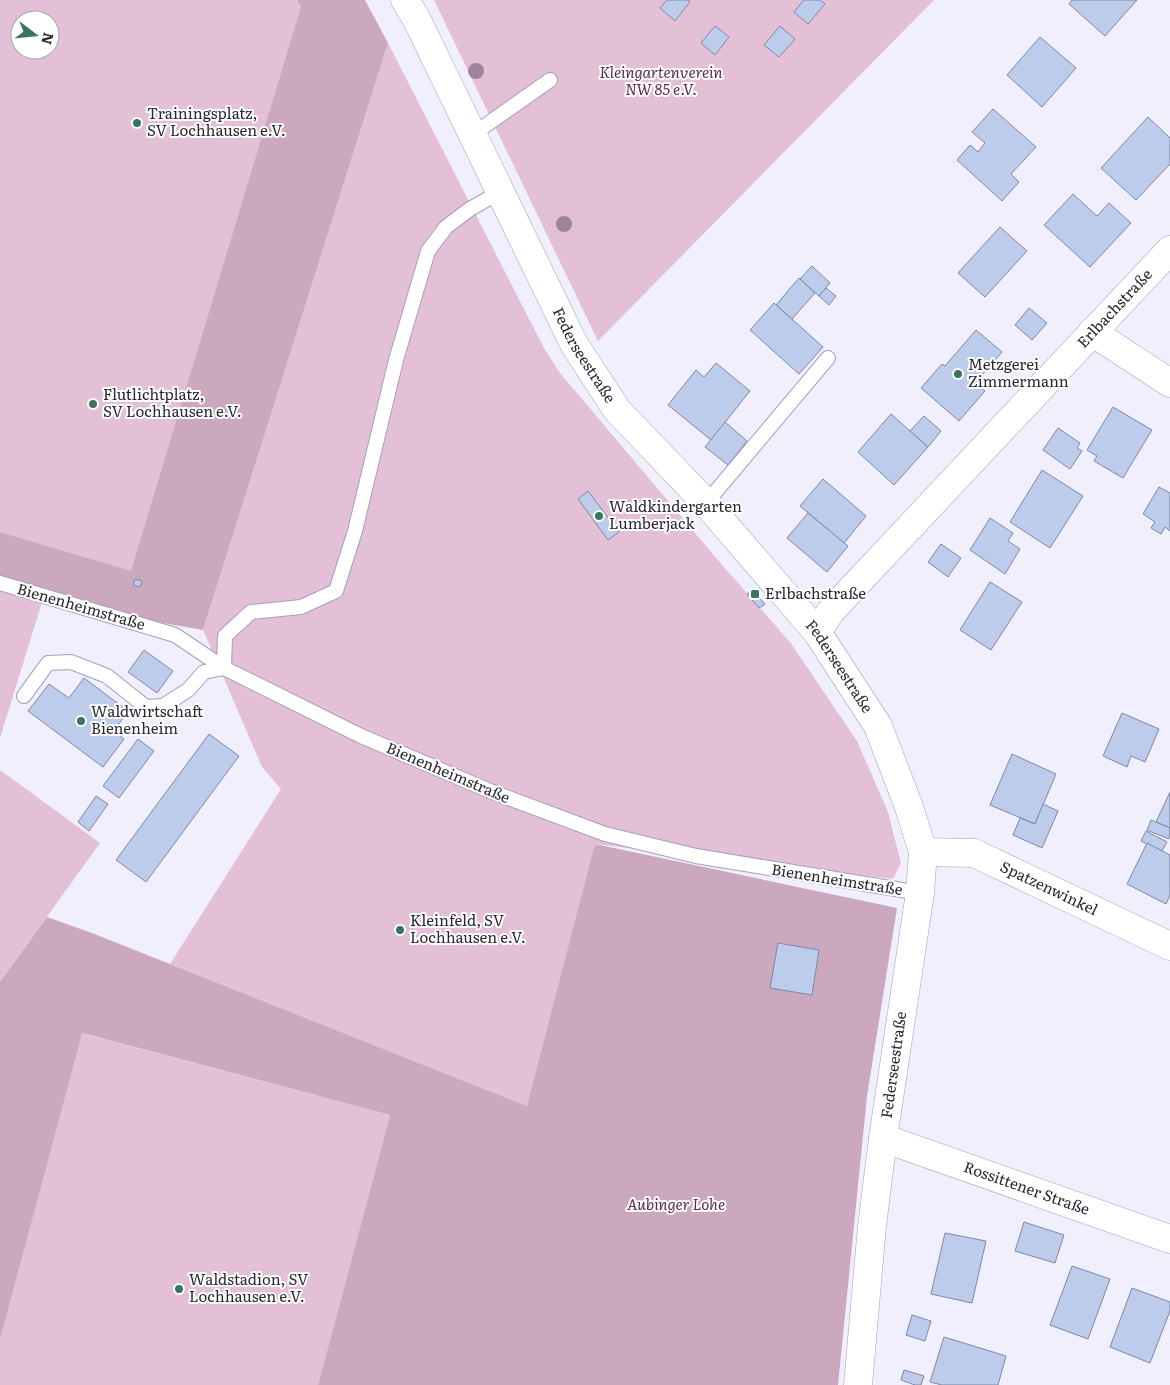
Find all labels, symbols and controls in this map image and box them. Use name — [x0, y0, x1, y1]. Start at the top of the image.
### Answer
north arrow — [10, 10, 60, 60]
text: N — [37, 30, 60, 48]
park label: Kleingartenverein NW 85 e.V. — [599, 60, 723, 100]
place label: Trainingsplatz, SV Lochhausen e.V. — [147, 101, 286, 141]
marker: Trainingsplatz, SV Lochhausen e.V. — [131, 117, 143, 129]
street label: Erlbachstraße — [1071, 263, 1157, 352]
street label: Federseestraße — [548, 303, 622, 407]
place label: Metzgerei Zimmermann — [968, 352, 1069, 392]
marker: Metzgerei Zimmermann — [952, 368, 964, 380]
place label: Flutlichtplatz, SV Lochhausen e.V. — [103, 382, 242, 422]
marker: Flutlichtplatz, SV Lochhausen e.V. — [87, 398, 99, 410]
place label: Waldkindergarten Lumberjack — [609, 494, 742, 534]
marker: Waldkindergarten Lumberjack — [593, 510, 605, 522]
street label: Bienenheimstraße — [15, 576, 148, 635]
place label: Erlbachstraße — [765, 581, 866, 604]
marker: Erlbachstraße — [749, 588, 761, 600]
street label: Federseestraße — [801, 614, 880, 717]
place label: Waldwirtschaft Bienenheim — [91, 699, 203, 739]
marker: Waldwirtschaft Bienenheim — [75, 715, 87, 727]
street label: Bienenheimstraße — [383, 735, 514, 808]
street label: Spatzenwinkel — [997, 854, 1102, 920]
street label: Bienenheimstraße — [770, 857, 905, 900]
place label: Kleinfeld, SV Lochhausen e.V. — [410, 908, 526, 948]
marker: Kleinfeld, SV Lochhausen e.V. — [394, 924, 406, 936]
street label: Federseestraße — [874, 1010, 911, 1120]
street label: Rossittener Straße — [961, 1154, 1093, 1220]
park label: Aubinger Lohe — [627, 1192, 725, 1215]
place label: Waldstadion, SV Lochhausen e.V. — [189, 1267, 308, 1307]
marker: Waldstadion, SV Lochhausen e.V. — [173, 1283, 185, 1295]

